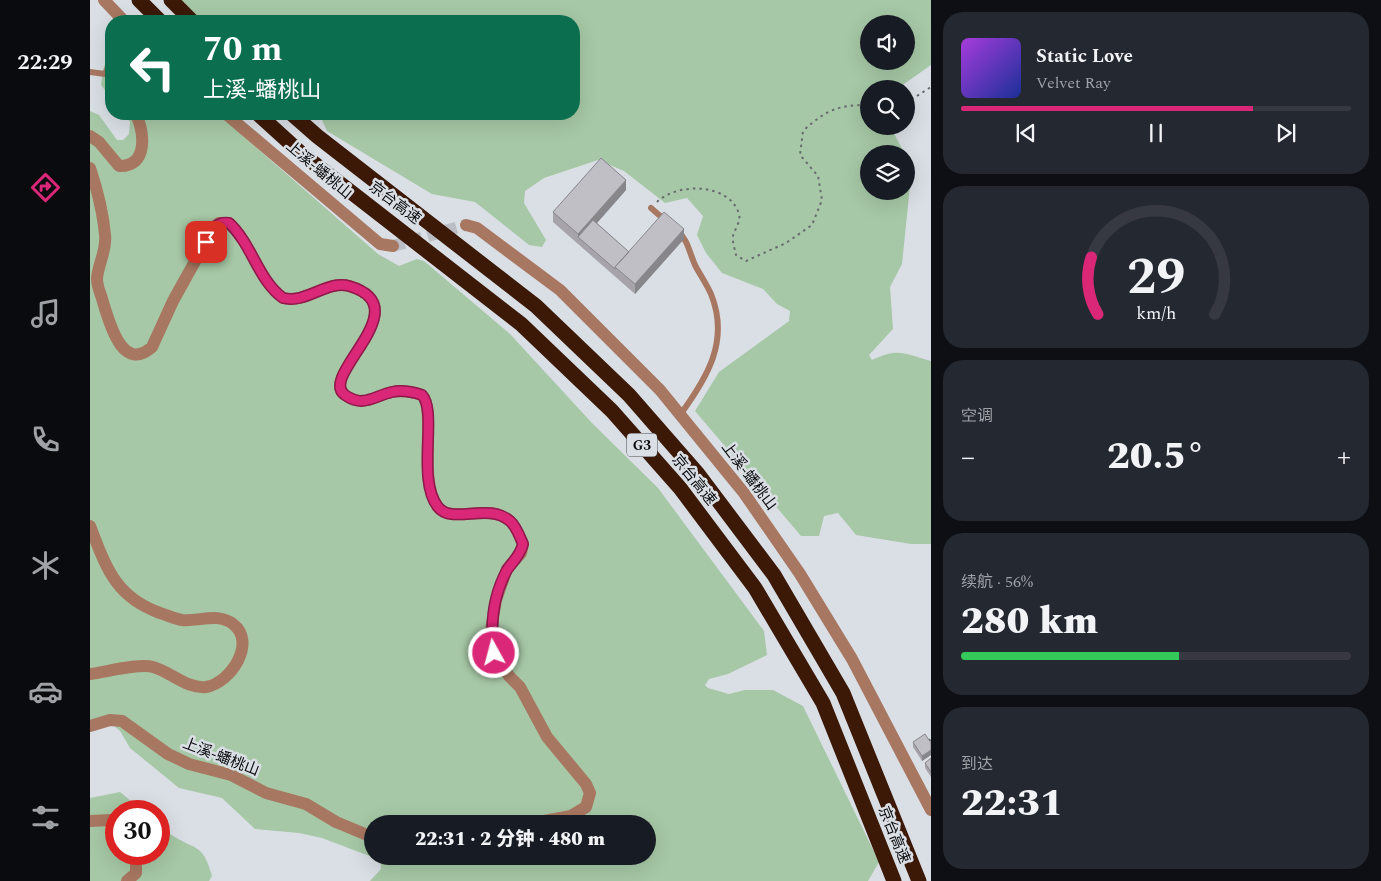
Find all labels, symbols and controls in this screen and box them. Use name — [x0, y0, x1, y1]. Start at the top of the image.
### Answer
map controls — [860, 15, 915, 200]
button: sound — [860, 15, 915, 70]
text: 70 m — [203, 23, 283, 76]
icon: left — [120, 35, 185, 100]
text: Static Love — [1036, 42, 1133, 71]
text: 22:29 — [17, 46, 73, 79]
text: Velvet Ray — [1036, 71, 1111, 95]
text: 上溪-蟠桃山 — [203, 74, 321, 107]
button: search — [860, 80, 915, 135]
icon: previous — [1012, 119, 1040, 147]
icon: pause — [1142, 119, 1170, 147]
icon: next — [1272, 119, 1300, 147]
street label: 上溪-蟠桃山 — [281, 135, 357, 205]
button: layers — [860, 145, 915, 200]
icon: directions — [28, 170, 63, 205]
street label: 京台高速 — [364, 176, 426, 230]
pin — [185, 221, 227, 263]
icon: arrive — [192, 228, 220, 256]
text: 29 — [1127, 238, 1185, 317]
icon: music — [28, 296, 63, 331]
text: km/h — [1136, 300, 1176, 327]
text: 空调 — [961, 404, 993, 428]
icon: phone — [28, 422, 63, 457]
text: 20.5° — [1107, 428, 1205, 486]
road number: G3 — [627, 434, 657, 456]
text: − — [961, 436, 975, 479]
text: + — [1337, 436, 1351, 479]
street label: 上溪-蟠桃山 — [716, 437, 782, 515]
street label: 京台高速 — [666, 449, 722, 511]
icon: climate — [28, 548, 63, 583]
text: 续航 · 56% — [961, 570, 1033, 594]
text: 280 km — [961, 593, 1098, 651]
position arrow — [467, 626, 519, 678]
icon: car — [28, 674, 63, 709]
street label: 上溪-蟠桃山 — [179, 732, 263, 782]
text: 到达 — [961, 752, 993, 776]
text: 22:31 — [961, 775, 1063, 833]
icon: filters — [28, 800, 63, 835]
speed limit sign: 30 — [105, 800, 170, 865]
street label: 京台高速 — [872, 803, 916, 867]
text: 22:31 · 2 分钟 · 480 m — [415, 825, 605, 854]

